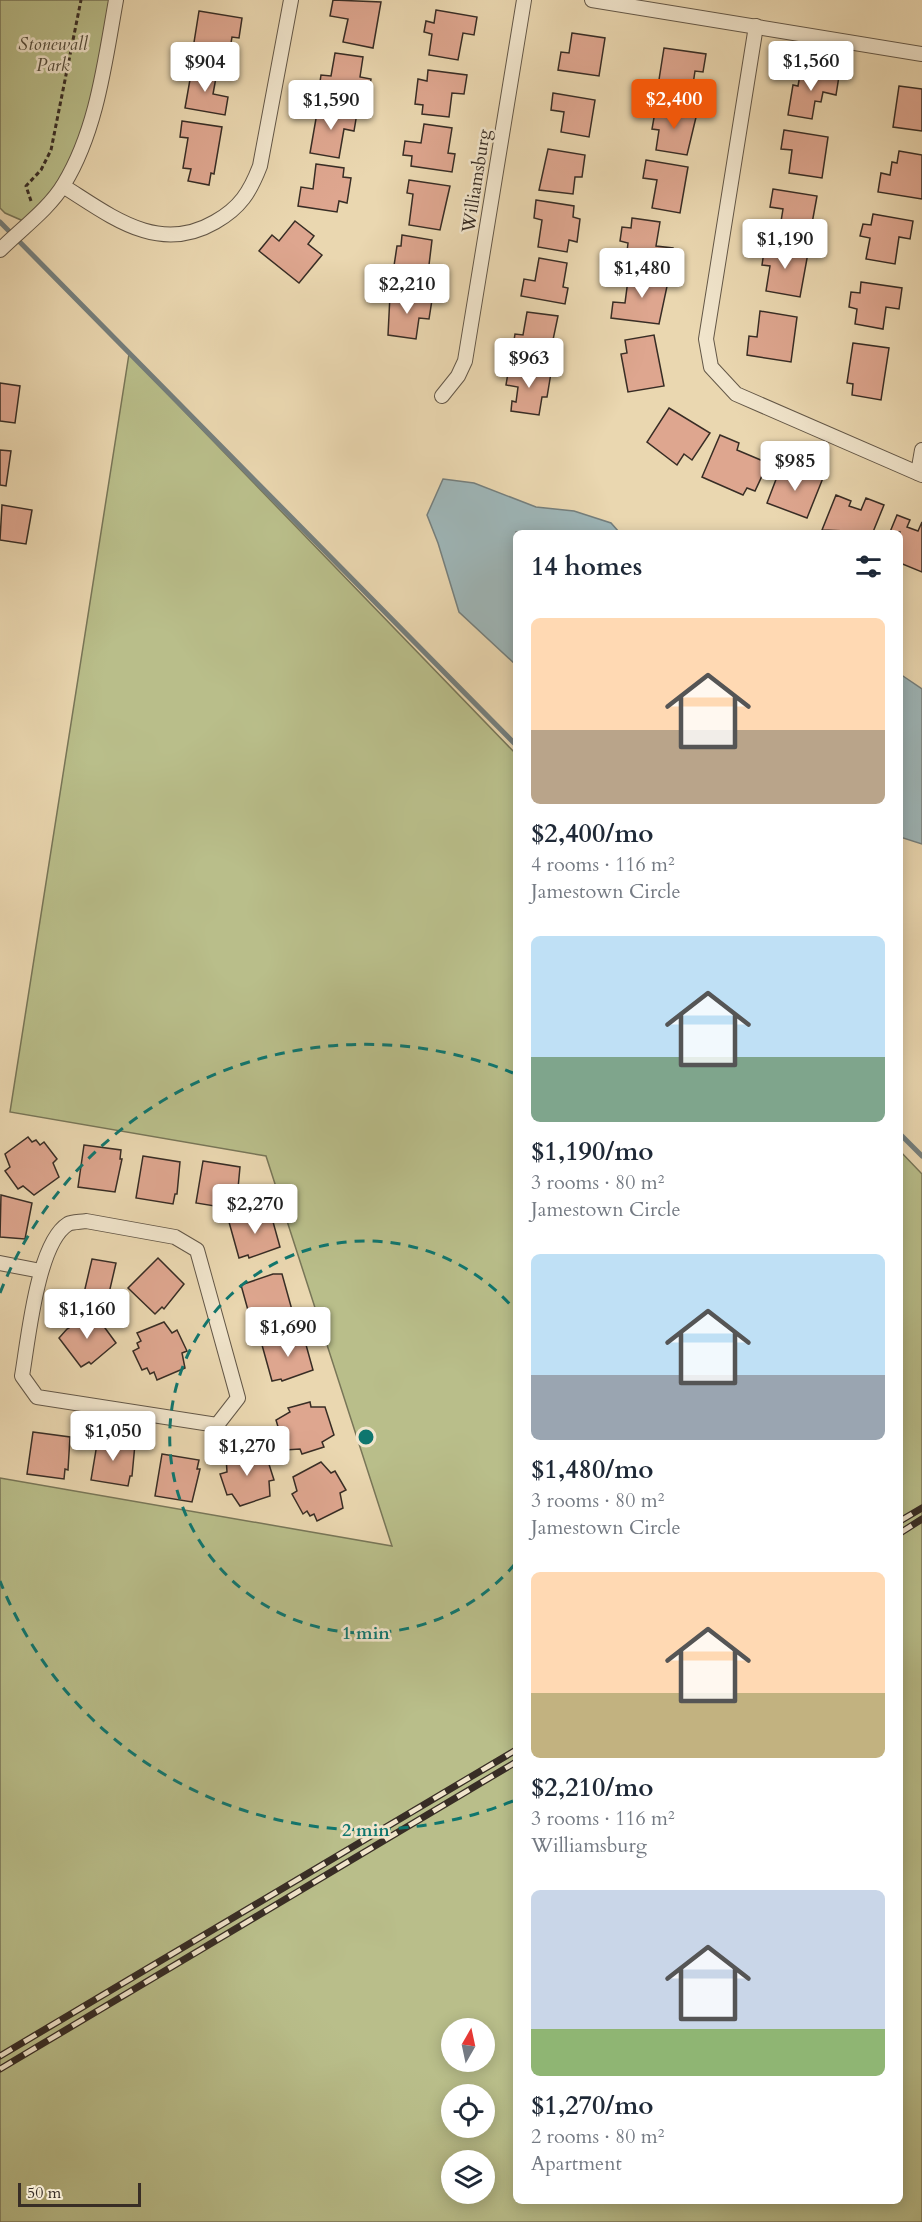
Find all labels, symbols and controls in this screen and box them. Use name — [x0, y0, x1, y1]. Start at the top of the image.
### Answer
park label: Stonewall Park — [18, 32, 89, 78]
pin: $1,560 — [762, 41, 860, 92]
pin: $904 — [169, 42, 241, 93]
text: $1,560 — [782, 47, 840, 74]
text: $904 — [185, 48, 225, 75]
pin: $2,400 — [625, 79, 723, 130]
pin: $1,590 — [282, 80, 380, 131]
text: $2,400 — [645, 85, 703, 112]
text: $1,590 — [302, 86, 360, 113]
street label: Williamsburg — [456, 127, 497, 236]
pin: $1,190 — [736, 219, 834, 270]
text: $1,190 — [756, 225, 814, 252]
pin: $1,480 — [593, 248, 691, 299]
text: $1,480 — [613, 254, 671, 281]
pin: $2,210 — [358, 264, 456, 315]
text: $2,210 — [378, 270, 436, 297]
pin: $963 — [493, 338, 565, 389]
text: $963 — [509, 344, 549, 371]
pin: $985 — [759, 441, 831, 492]
text: $985 — [775, 447, 815, 474]
text: 14 homes — [531, 549, 642, 584]
icon: filters — [852, 550, 885, 583]
icon: home — [654, 657, 762, 765]
text: $2,400/mo — [531, 816, 654, 851]
text: 4 rooms · 116 m² — [531, 851, 675, 878]
text: Jamestown Circle — [531, 878, 681, 905]
icon: home — [654, 975, 762, 1083]
text: $1,190/mo — [531, 1134, 654, 1169]
text: 3 rooms · 80 m² — [531, 1169, 664, 1196]
pin: $2,270 — [206, 1184, 304, 1235]
text: $2,270 — [226, 1190, 284, 1217]
text: Jamestown Circle — [531, 1196, 681, 1223]
pin: $1,160 — [38, 1289, 136, 1340]
icon: home — [654, 1293, 762, 1401]
text: $1,160 — [58, 1295, 116, 1322]
pin: $1,690 — [239, 1307, 337, 1358]
text: $1,690 — [259, 1313, 317, 1340]
pin: $1,050 — [64, 1411, 162, 1462]
text: $1,050 — [84, 1417, 142, 1444]
pin: $1,270 — [198, 1426, 296, 1477]
centre of rings — [356, 1427, 376, 1447]
text: $1,270 — [218, 1432, 276, 1459]
text: $1,480/mo — [531, 1452, 654, 1487]
text: 3 rooms · 80 m² — [531, 1487, 664, 1514]
text: Jamestown Circle — [531, 1514, 681, 1541]
icon: home — [654, 1611, 762, 1719]
text: 1 min — [342, 1621, 390, 1646]
text: $2,210/mo — [531, 1770, 654, 1805]
text: 3 rooms · 116 m² — [531, 1805, 675, 1832]
text: 2 min — [342, 1818, 390, 1843]
text: Williamsburg — [531, 1832, 647, 1859]
icon: home — [654, 1929, 762, 2037]
north arrow — [441, 2018, 495, 2072]
map controls — [441, 2018, 495, 2204]
button: locate — [441, 2084, 495, 2138]
text: $1,270/mo — [531, 2088, 654, 2123]
text: 2 rooms · 80 m² — [531, 2123, 664, 2150]
button: layers — [441, 2150, 495, 2204]
text: Apartment — [531, 2150, 622, 2177]
scale bar — [18, 2180, 141, 2208]
text: 50 m — [27, 2182, 61, 2204]

